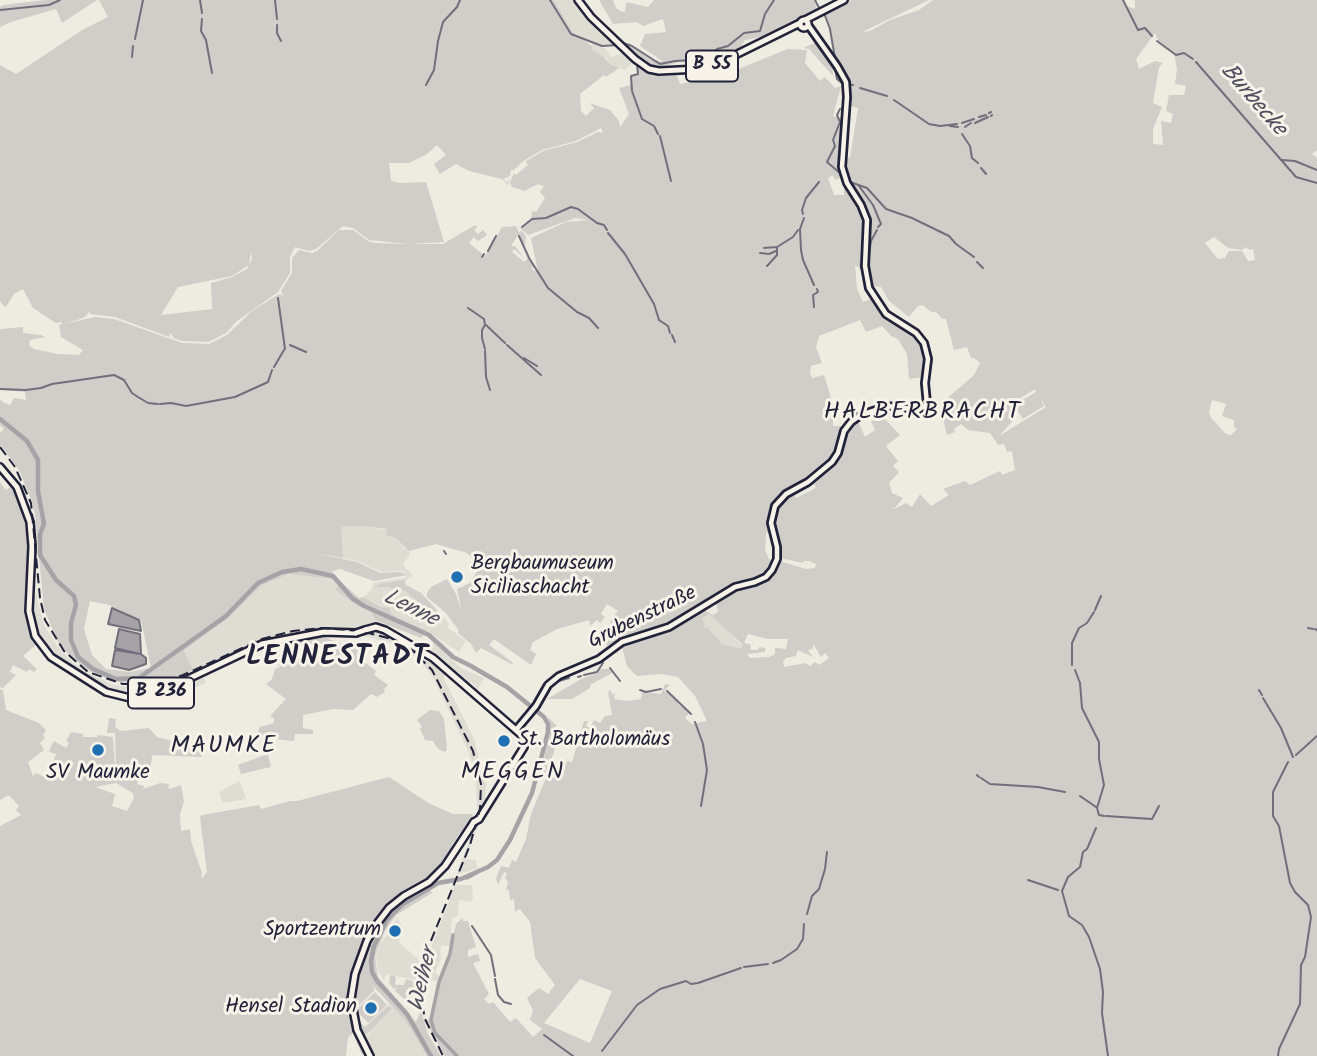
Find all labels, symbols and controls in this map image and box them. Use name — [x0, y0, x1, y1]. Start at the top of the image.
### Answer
road number: B 55 — [686, 50, 738, 82]
water label: Burbecke — [1213, 59, 1291, 143]
district label: HALBERBRACHT — [825, 400, 1021, 428]
place label: Bergbaumuseum Siciliaschacht — [471, 552, 614, 602]
marker: Bergbaumuseum Siciliaschacht — [449, 569, 465, 585]
street label: Grubenstraße — [585, 582, 701, 656]
water label: Lenne — [378, 585, 442, 635]
district label: LENNESTADT — [247, 642, 429, 676]
road number: B 236 — [128, 678, 194, 708]
place label: St. Bartholomäus — [518, 728, 670, 754]
marker: St. Bartholomäus — [496, 733, 512, 749]
district label: MAUMKE — [171, 734, 277, 762]
marker: SV Maumke — [90, 742, 106, 758]
district label: MEGGEN — [461, 760, 565, 788]
place label: SV Maumke — [46, 761, 150, 787]
place label: Sportzentrum — [263, 918, 381, 944]
marker: Sportzentrum — [387, 923, 403, 939]
water label: Weiher — [404, 946, 446, 1014]
place label: Hensel Stadion — [225, 995, 357, 1021]
marker: Hensel Stadion — [363, 1000, 379, 1016]

